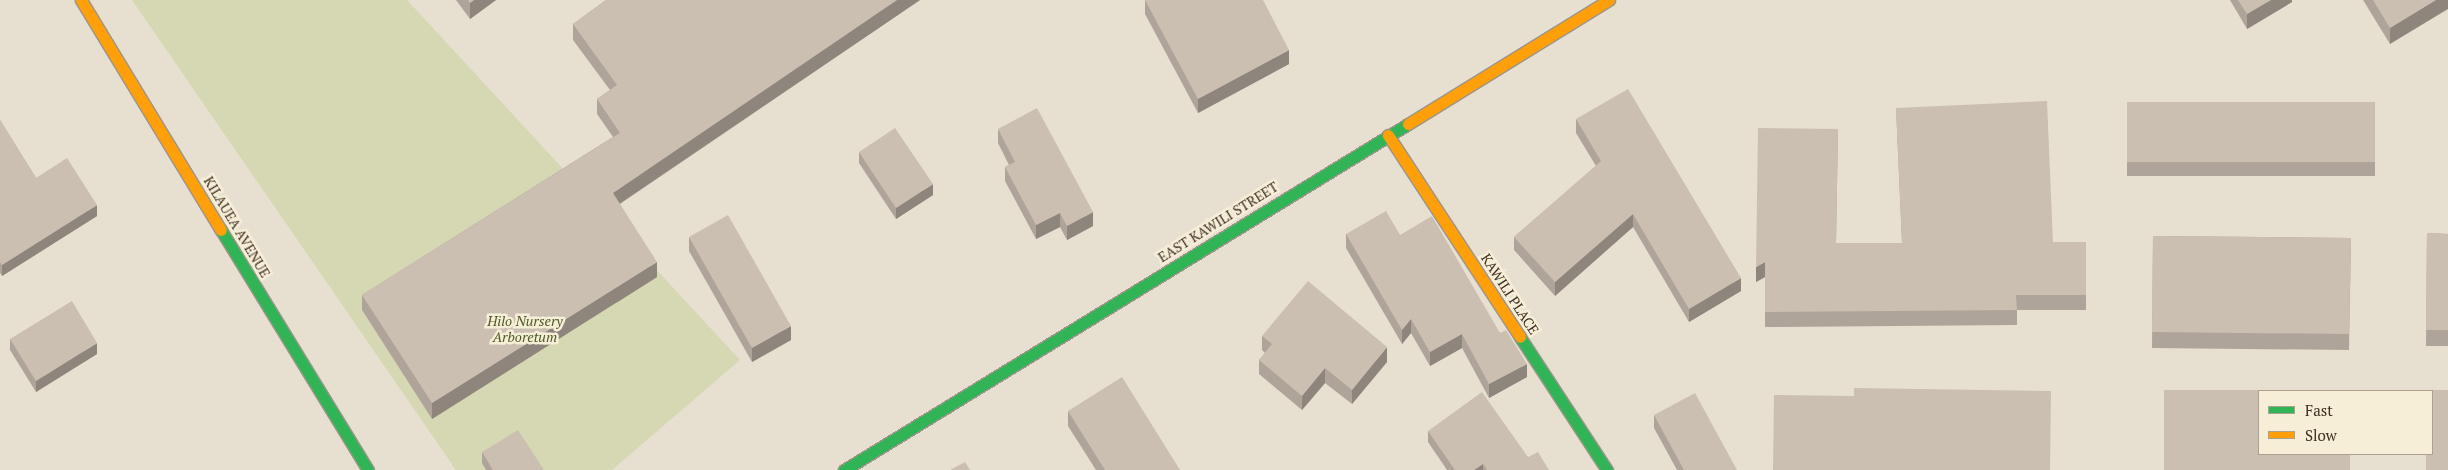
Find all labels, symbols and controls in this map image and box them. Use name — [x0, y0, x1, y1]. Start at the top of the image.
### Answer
street label: KILAUEA AVENUE — [200, 173, 274, 281]
street label: EAST KAWILI STREET — [1155, 178, 1281, 266]
street label: KAWILI PLACE — [1478, 250, 1542, 338]
park label: Hilo Nursery Arboretum — [487, 313, 563, 346]
legend — [2258, 390, 2433, 455]
text: Fast — [2305, 400, 2333, 420]
text: Slow — [2305, 425, 2337, 445]

